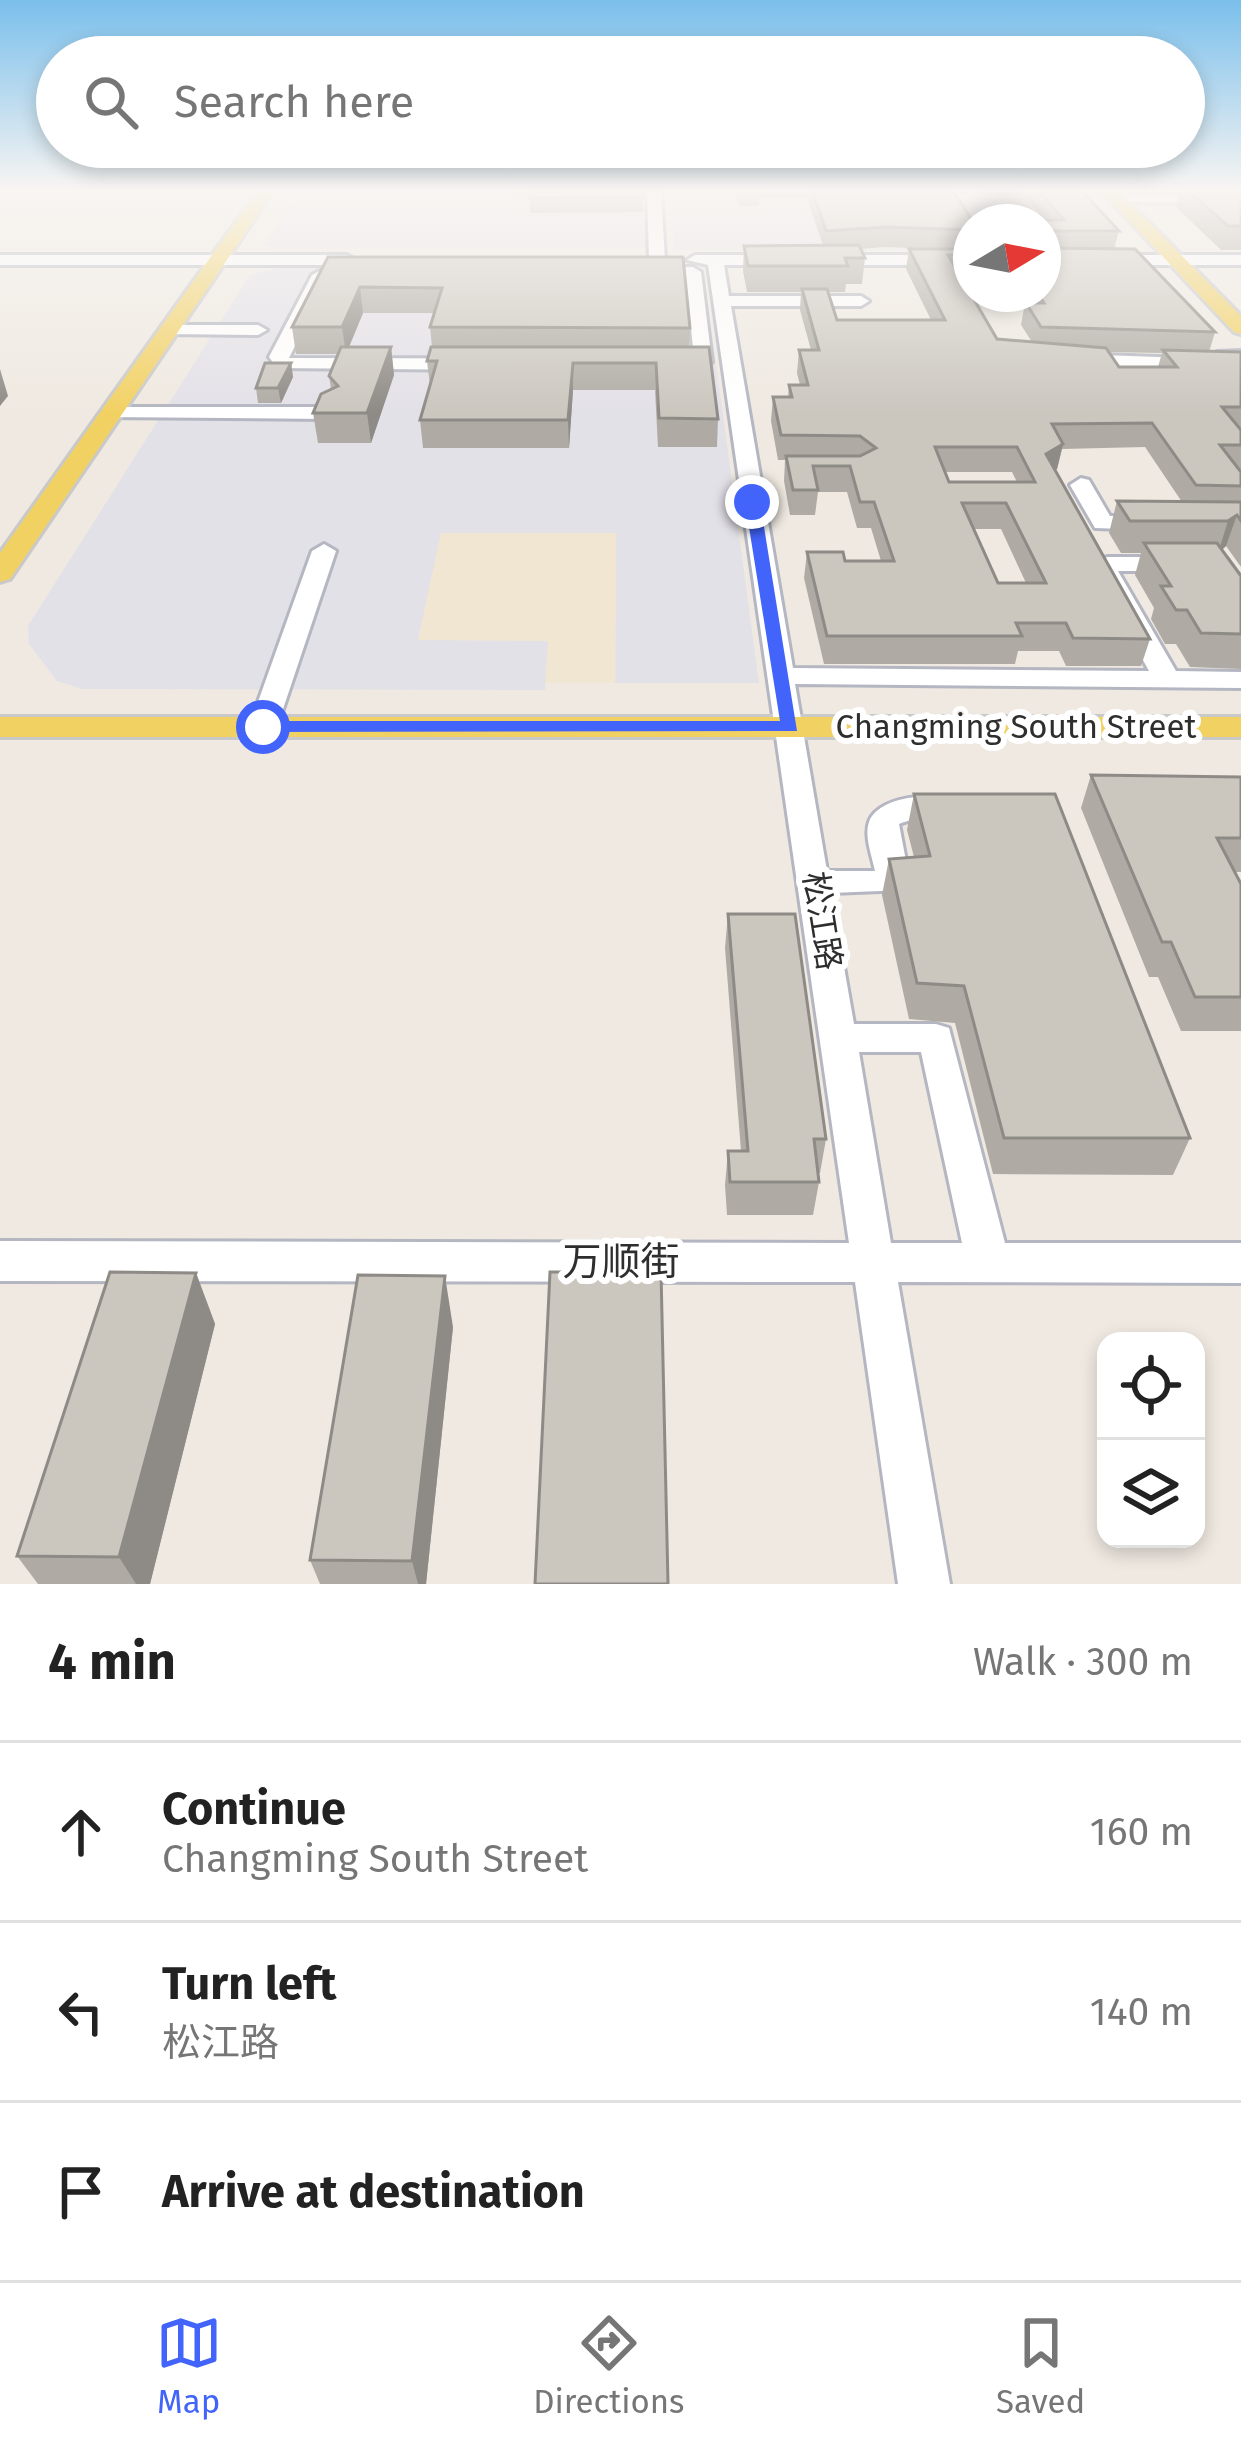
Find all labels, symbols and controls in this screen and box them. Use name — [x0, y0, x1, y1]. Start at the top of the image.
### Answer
search box — [36, 36, 1205, 168]
icon: search — [78, 69, 144, 135]
text: Search here — [174, 75, 414, 129]
north arrow — [953, 204, 1061, 312]
route end — [725, 475, 779, 529]
route start — [236, 700, 290, 754]
street label: Changming South Street — [836, 707, 1196, 747]
street label: 松江路 — [795, 869, 849, 973]
street label: 万顺街 — [562, 1239, 680, 1285]
map controls — [1097, 1332, 1205, 1548]
button: locate — [1097, 1332, 1205, 1440]
button: layers — [1097, 1440, 1205, 1548]
text: 4 min — [48, 1631, 176, 1693]
text: Walk · 300 m — [973, 1639, 1193, 1685]
text: Continue — [162, 1782, 346, 1836]
icon: ahead — [48, 1799, 114, 1865]
text: 160 m — [1090, 1809, 1193, 1855]
text: Changming South Street — [162, 1836, 588, 1882]
text: Turn left — [162, 1957, 336, 2011]
icon: left — [48, 1979, 114, 2045]
text: 140 m — [1090, 1989, 1193, 2035]
text: 松江路 — [162, 2020, 279, 2066]
icon: arrive — [48, 2159, 114, 2225]
text: Arrive at destination — [162, 2165, 585, 2219]
tab: Map — [156, 2310, 222, 2422]
tab: Directions — [533, 2310, 685, 2422]
tab: Saved — [996, 2310, 1085, 2422]

